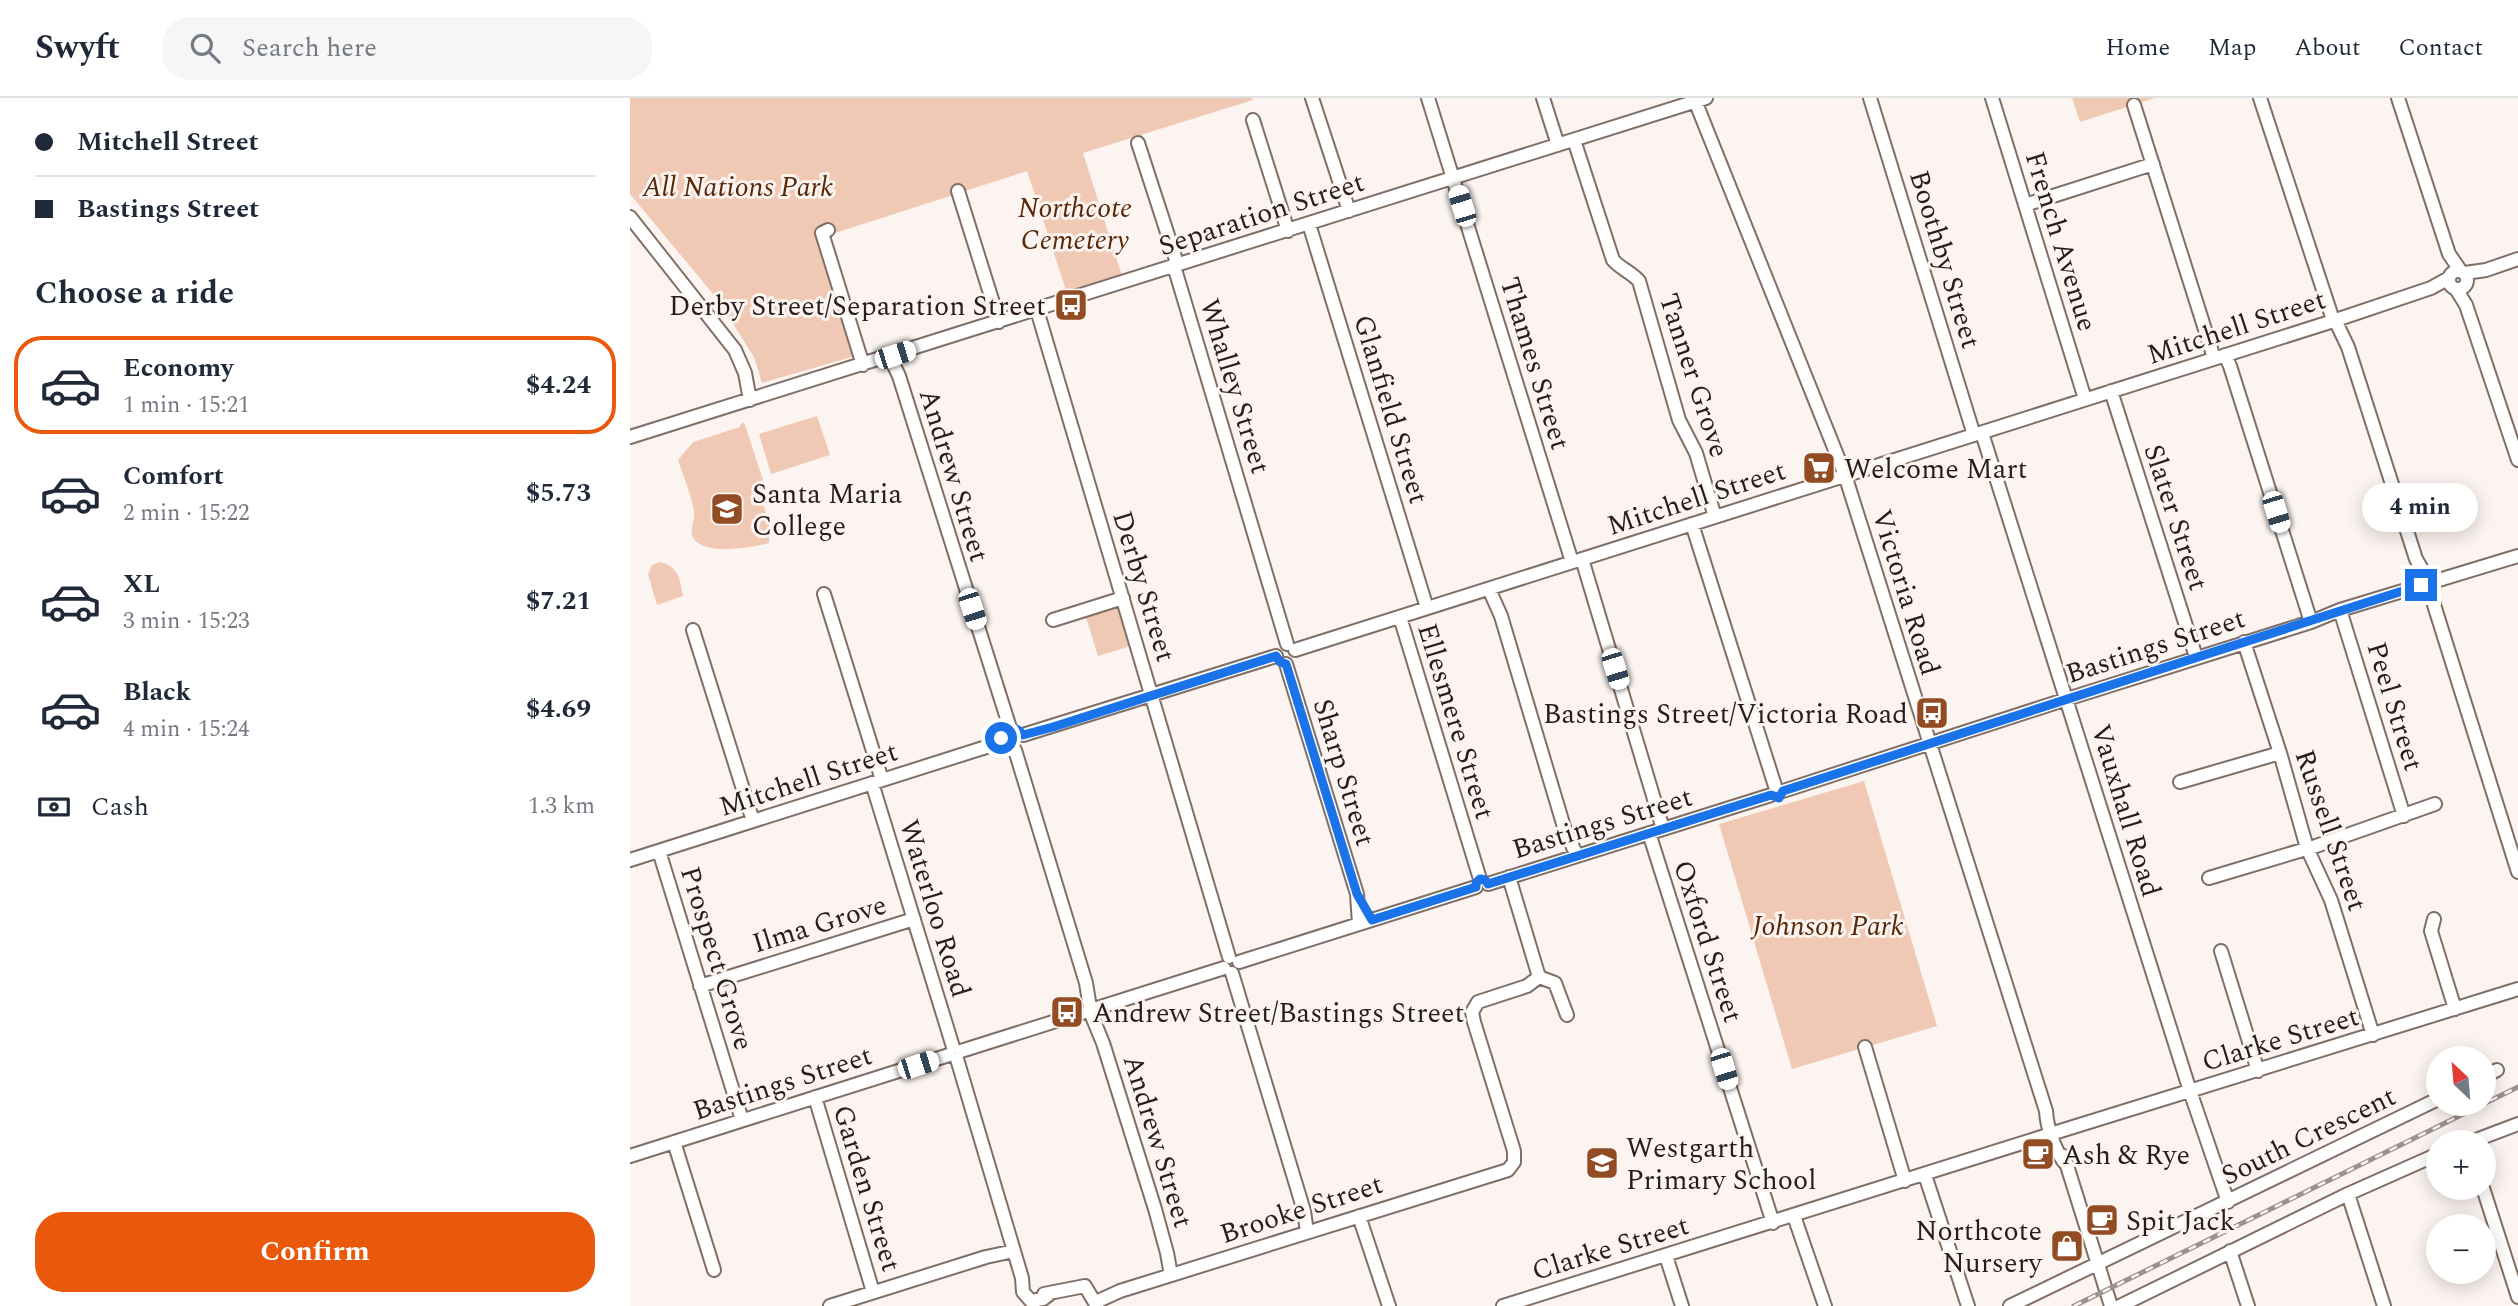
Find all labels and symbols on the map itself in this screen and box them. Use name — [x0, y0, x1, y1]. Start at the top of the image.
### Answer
street label: French Avenue — [2013, 146, 2108, 337]
street label: Separation Street — [1153, 161, 1370, 268]
street label: Boothby Street — [1897, 165, 1992, 354]
park label: All Nations Park — [642, 166, 833, 209]
car — [1446, 183, 1479, 229]
park label: Northcote Cemetery — [1018, 187, 1132, 262]
street label: Thames Street — [1488, 272, 1581, 455]
street label: Mitchell Street — [2141, 278, 2332, 377]
place label: Derby Street/Separation Street — [669, 285, 1046, 328]
bus stop icon: Derby Street/Separation Street — [1052, 286, 1090, 324]
street label: Tanner Grove — [1647, 288, 1740, 463]
street label: Whalley Street — [1188, 294, 1282, 479]
street label: Glanfield Street — [1341, 310, 1440, 509]
car — [872, 339, 919, 371]
street label: Andrew Street — [907, 383, 1000, 567]
street label: Slater Street — [2132, 439, 2220, 596]
place label: Welcome Mart — [1844, 448, 2028, 491]
street label: Mitchell Street — [1601, 449, 1792, 548]
supermarket icon: Welcome Mart — [1800, 449, 1838, 487]
place label: Santa Maria College — [752, 473, 902, 548]
callout: 4 min — [2363, 484, 2479, 532]
car — [2260, 489, 2293, 535]
school or university icon: Santa Maria College — [708, 490, 746, 528]
street label: Victoria Road — [1860, 504, 1951, 681]
street label: Derby Street — [1100, 506, 1187, 667]
route end — [2405, 569, 2437, 601]
car — [956, 586, 989, 632]
street label: Bastings Street — [2060, 597, 2251, 696]
street label: Ellesmere Street — [1405, 618, 1506, 825]
street label: Peel Street — [2355, 636, 2435, 776]
car — [1599, 646, 1632, 692]
street label: Sharp Street — [1301, 693, 1386, 852]
place label: Bastings Street/Victoria Road — [1543, 693, 1908, 736]
bus stop icon: Bastings Street/Victoria Road — [1913, 694, 1951, 732]
street label: Vauxhall Road — [2079, 719, 2172, 902]
route start — [985, 722, 1017, 754]
street label: Mitchell Street — [713, 730, 904, 829]
street label: Russell Street — [2283, 744, 2378, 917]
street label: Bastings Street — [1507, 776, 1698, 871]
street label: Waterloo Road — [887, 814, 982, 1003]
street label: Oxford Street — [1661, 855, 1754, 1028]
street label: Prospect Grove — [668, 861, 765, 1056]
street label: Ilma Grove — [747, 884, 892, 965]
park label: Johnson Park — [1750, 905, 1904, 948]
place label: Andrew Street/Bastings Street — [1092, 992, 1465, 1035]
bus stop icon: Andrew Street/Bastings Street — [1048, 993, 1086, 1031]
street label: Clarke Street — [2196, 995, 2364, 1084]
street label: Bastings Street — [687, 1034, 878, 1133]
car — [1708, 1046, 1741, 1092]
north arrow — [2426, 1046, 2496, 1116]
car — [895, 1049, 942, 1081]
street label: Andrew Street — [1111, 1049, 1204, 1233]
street label: South Crescent — [2214, 1075, 2403, 1197]
street label: Garden Street — [821, 1100, 912, 1277]
place label: Westgarth Primary School — [1626, 1127, 1816, 1202]
place label: Ash & Rye — [2062, 1134, 2190, 1177]
cafe icon: Ash & Rye — [2019, 1135, 2057, 1173]
school or university icon: Westgarth Primary School — [1583, 1144, 1621, 1182]
street label: Brooke Street — [1214, 1163, 1389, 1256]
place label: Spit Jack — [2126, 1200, 2235, 1243]
cafe icon: Spit Jack — [2083, 1201, 2121, 1239]
street label: Clarke Street — [1526, 1204, 1694, 1293]
place label: Northcote Nursery — [1915, 1210, 2044, 1285]
shop icon: Northcote Nursery — [2048, 1227, 2086, 1265]

